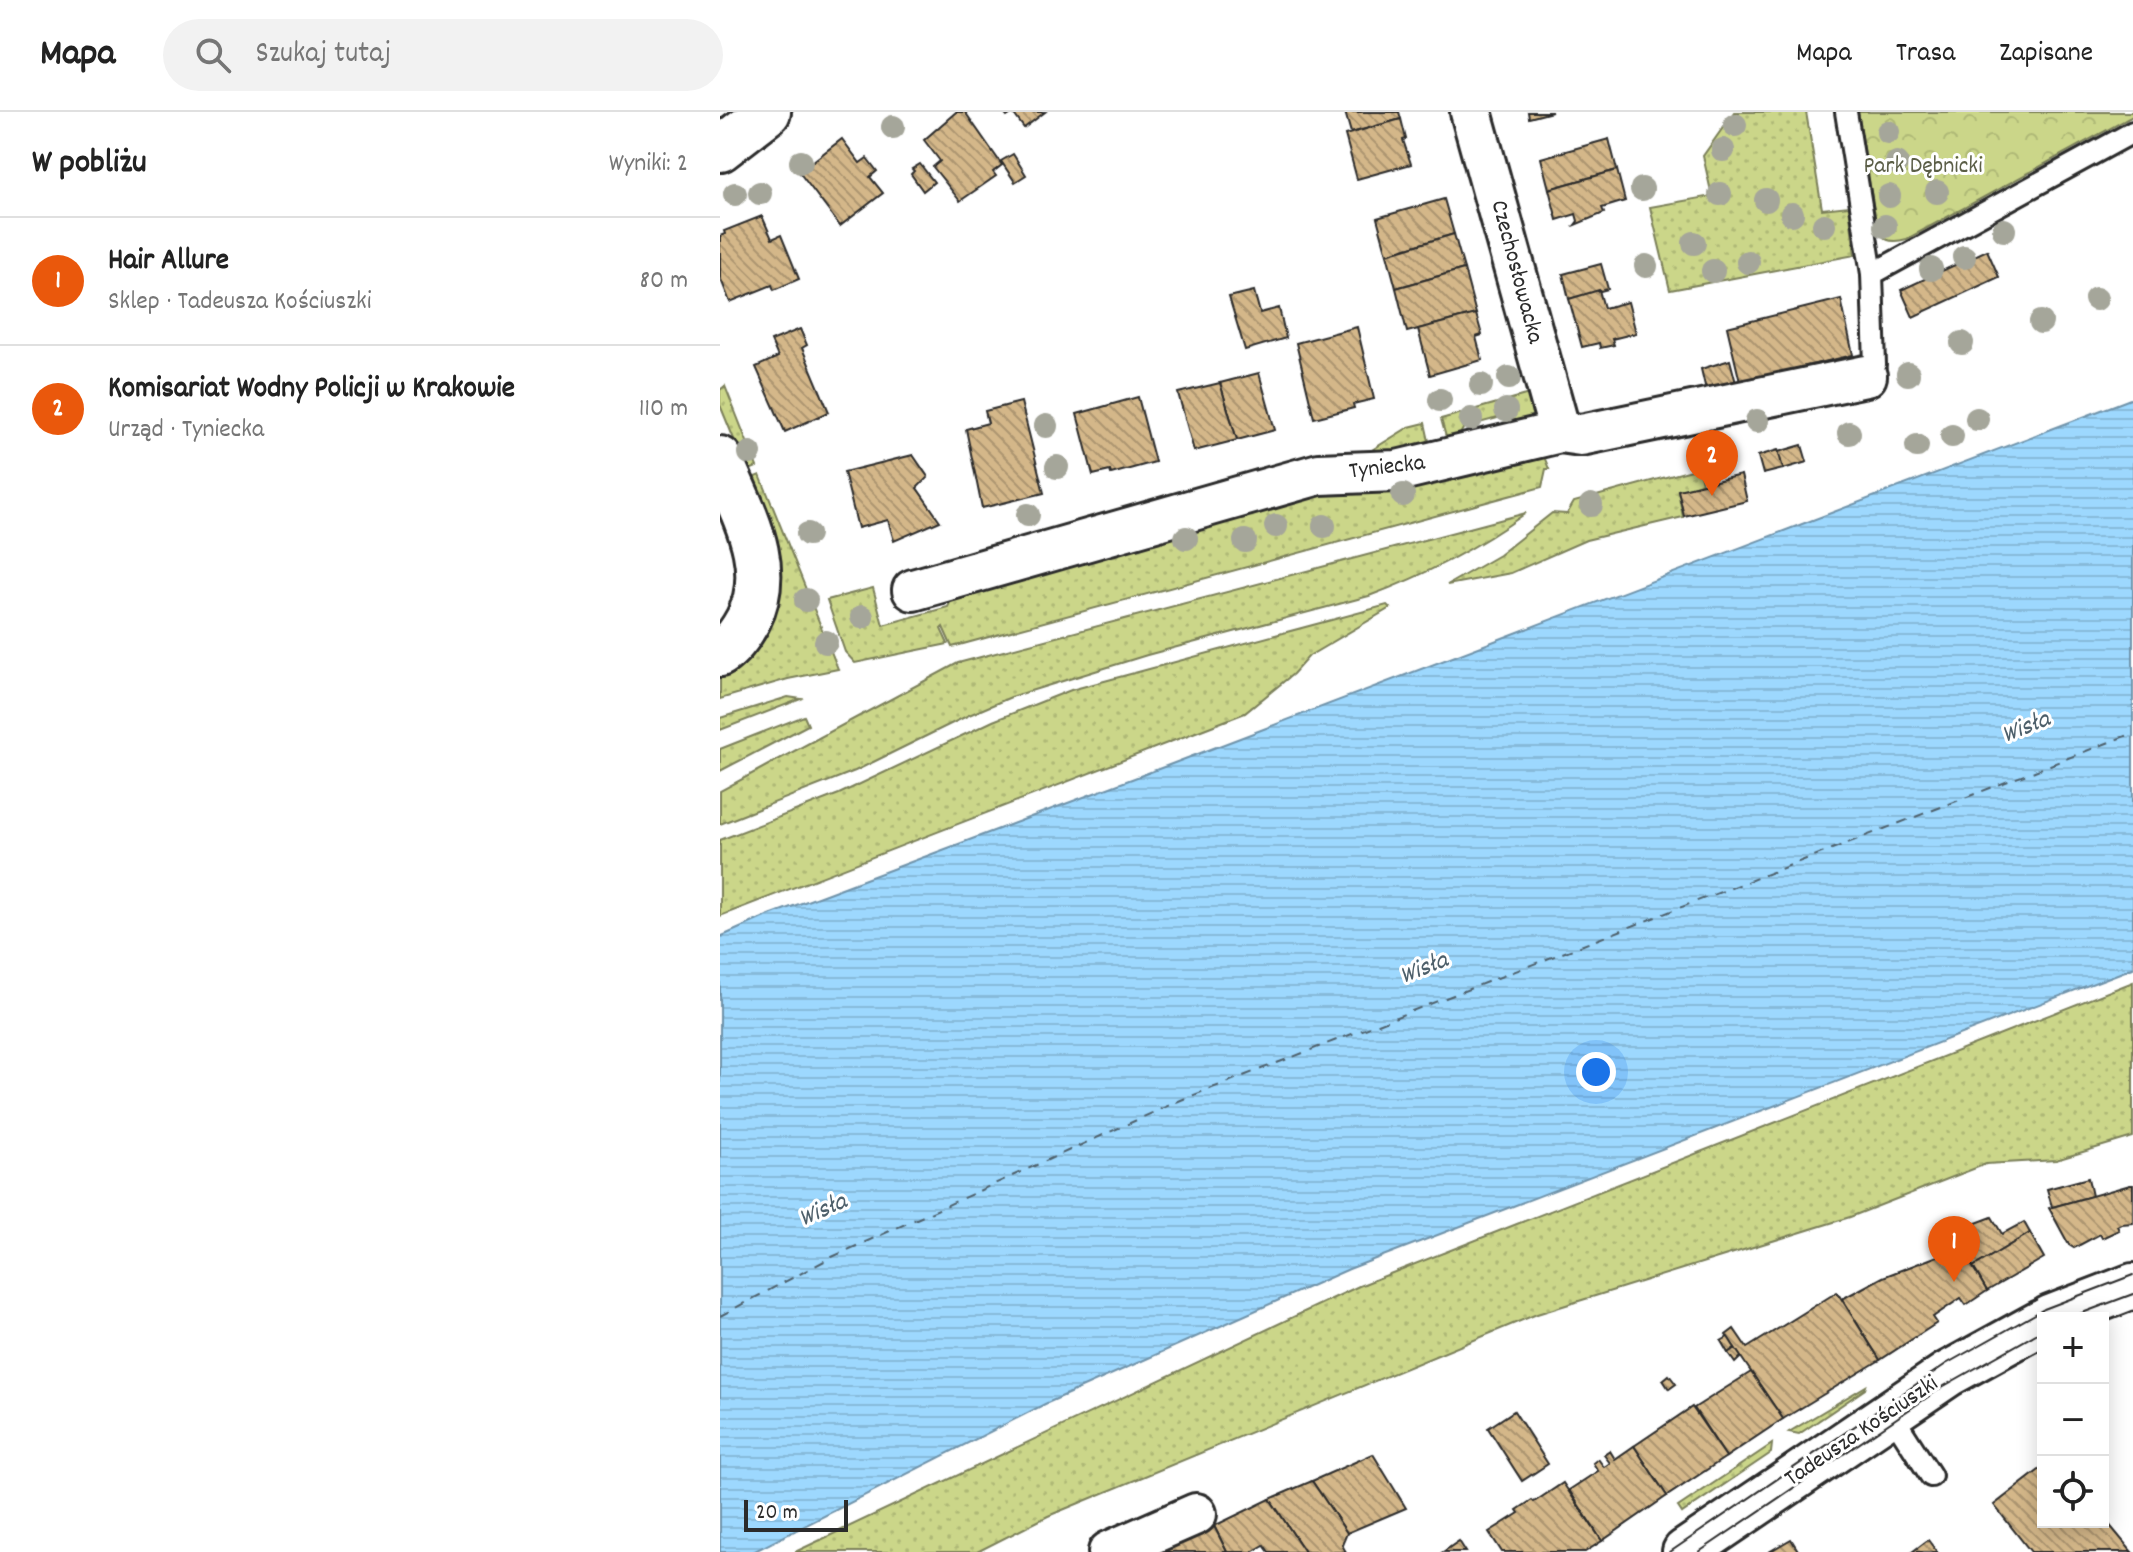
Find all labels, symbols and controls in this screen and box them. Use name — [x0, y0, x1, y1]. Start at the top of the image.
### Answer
search box — [163, 19, 723, 91]
text: Mapa — [40, 28, 115, 83]
icon: search — [191, 33, 235, 77]
text: Szukaj tutaj — [255, 34, 391, 77]
text: Mapa — [1796, 35, 1852, 75]
text: Trasa — [1896, 35, 1955, 75]
text: Zapisane — [1999, 35, 2093, 75]
text: W pobliżu — [32, 140, 147, 189]
text: Wyniki: 2 — [609, 146, 688, 183]
park label: Park Dębnicki — [1863, 150, 1983, 184]
street label: Czechosłowacka — [1481, 197, 1552, 348]
text: Hair Allure — [108, 241, 229, 284]
text: 1 — [55, 263, 61, 300]
text: 80 m — [640, 263, 688, 300]
text: Sklep · Tadeusza Kościuszki — [108, 284, 371, 321]
text: Komisariat Wodny Policji w Krakowie — [108, 369, 515, 412]
text: 2 — [52, 391, 64, 428]
text: 110 m — [639, 391, 688, 428]
text: Urząd · Tyniecka — [108, 412, 264, 449]
pin: 2 — [1686, 430, 1738, 496]
street label: Tyniecka — [1347, 446, 1428, 490]
water label: Wisła — [1996, 701, 2058, 754]
water label: Wisła — [1394, 942, 1456, 995]
your location — [1576, 1052, 1616, 1092]
water label: Wisła — [793, 1183, 855, 1238]
pin: 1 — [1928, 1216, 1980, 1282]
map controls — [2037, 1312, 2109, 1528]
button: + — [2037, 1312, 2109, 1384]
street label: Tadeusza Kościuszki — [1778, 1368, 1946, 1496]
button: − — [2037, 1384, 2109, 1456]
button: locate — [2037, 1456, 2109, 1528]
scale bar — [744, 1496, 848, 1532]
text: 20 m — [756, 1498, 798, 1529]

